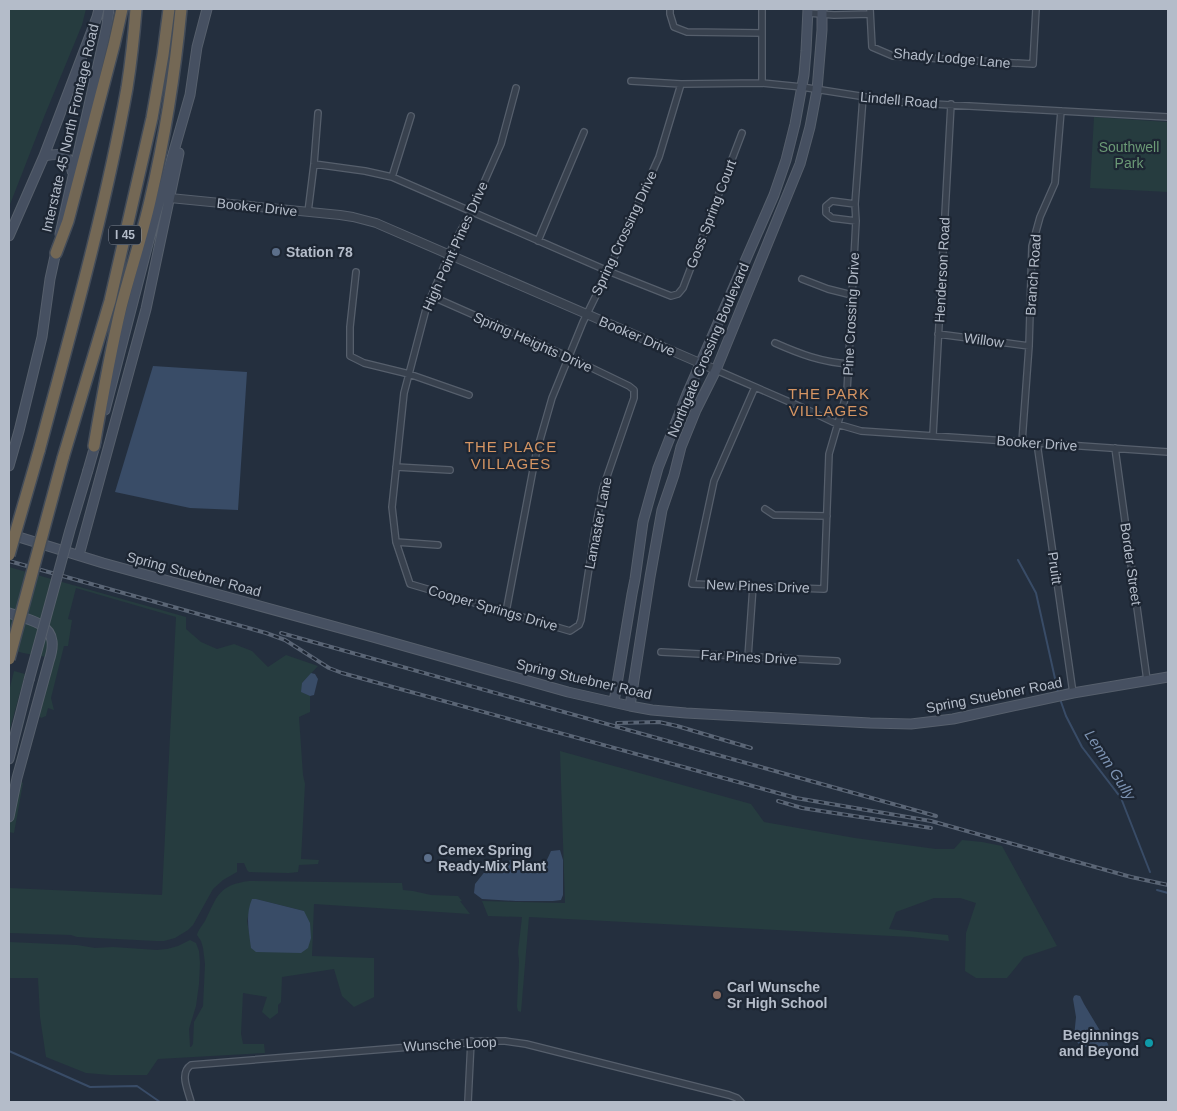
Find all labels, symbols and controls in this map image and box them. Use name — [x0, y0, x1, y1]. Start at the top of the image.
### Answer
street label: Interstate 45 North Frontage Road — [38, 22, 102, 234]
street label: Shady Lodge Lane — [893, 45, 1011, 71]
street label: Lindell Road — [860, 89, 938, 111]
park label: Southwell Park — [1099, 139, 1159, 171]
street label: Goss Spring Court — [683, 157, 739, 271]
street label: Spring Crossing Drive — [588, 168, 660, 298]
street label: High Point Pines Drive — [419, 179, 491, 313]
street label: Booker Drive — [216, 195, 298, 219]
street label: Henderson Road — [931, 217, 953, 323]
road number: I 45 — [109, 226, 141, 244]
street label: Branch Road — [1022, 234, 1044, 316]
place label: Station 78 — [286, 244, 353, 260]
marker: Station 78 — [270, 246, 282, 258]
street label: Pine Crossing Drive — [840, 252, 862, 376]
street label: Northgate Crossing Boulevard — [664, 261, 752, 439]
street label: Spring Heights Drive — [471, 309, 595, 376]
street label: Booker Drive — [597, 313, 678, 359]
street label: Willow — [963, 329, 1006, 351]
district label: THE PARK VILLAGES — [788, 385, 870, 419]
street label: Booker Drive — [996, 432, 1078, 454]
district label: THE PLACE VILLAGES — [465, 438, 557, 472]
street label: Lamaster Lane — [581, 475, 615, 570]
street label: Border Street — [1117, 522, 1145, 606]
street label: Spring Stuebner Road — [125, 548, 263, 600]
street label: Pruitt — [1045, 551, 1065, 585]
street label: New Pines Drive — [706, 576, 810, 596]
street label: Cooper Springs Drive — [426, 582, 560, 634]
street label: Far Pines Drive — [700, 646, 798, 668]
street label: Spring Stuebner Road — [515, 656, 653, 702]
street label: Spring Stuebner Road — [924, 674, 1064, 716]
water label: Lemm Gully — [1081, 727, 1140, 804]
place label: Cemex Spring Ready-Mix Plant — [438, 842, 546, 874]
marker: Cemex Spring Ready-Mix Plant — [422, 852, 434, 864]
place label: Carl Wunsche Sr High School — [727, 979, 827, 1011]
marker: Carl Wunsche Sr High School — [711, 989, 723, 1001]
place label: Beginnings and Beyond — [1059, 1027, 1139, 1059]
street label: Wunsche Loop — [403, 1034, 497, 1054]
marker: Beginnings and Beyond — [1143, 1037, 1155, 1049]

